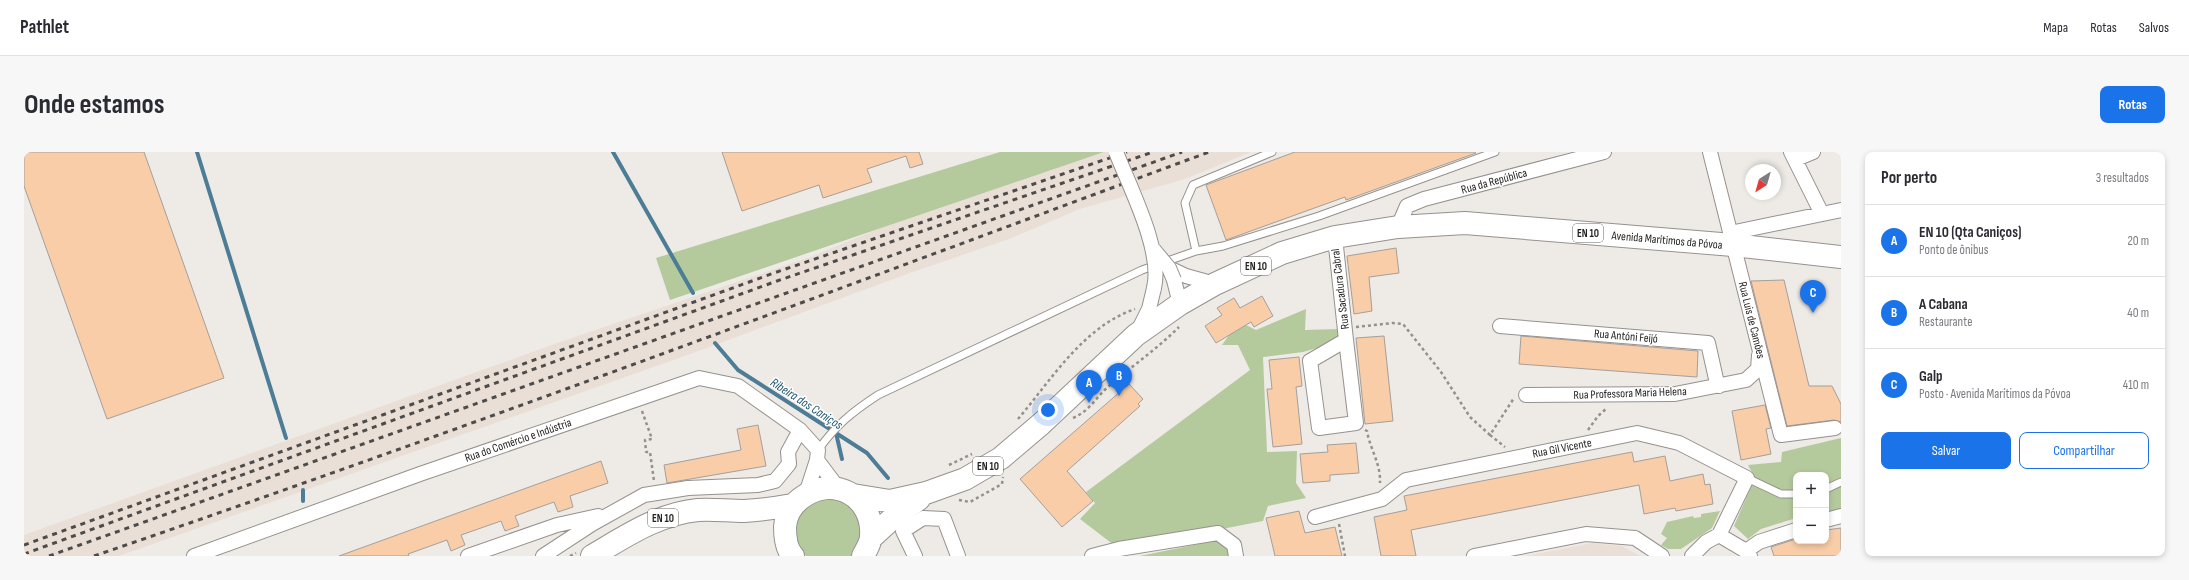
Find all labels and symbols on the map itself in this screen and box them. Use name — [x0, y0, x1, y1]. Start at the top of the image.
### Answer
north arrow — [1745, 164, 1781, 200]
street label: Rua da República — [1459, 165, 1529, 198]
road number: EN 10 — [1573, 224, 1603, 242]
street label: Avenida Marítimos da Póvoa — [1610, 228, 1723, 253]
street label: Rua Sacadura Cabral — [1328, 248, 1353, 330]
road number: EN 10 — [1241, 257, 1271, 275]
street label: Rua Luis de Camões — [1735, 280, 1768, 360]
pin: C — [1800, 280, 1826, 313]
street label: Rua Antóni Feijó — [1593, 326, 1659, 347]
pin: B — [1106, 363, 1132, 396]
pin: A — [1076, 370, 1102, 403]
water label: Ribeira dos Caniços — [767, 375, 846, 433]
street label: Rua Professora Maria Helena — [1573, 384, 1687, 403]
your location — [1038, 400, 1058, 420]
street label: Rua do Comércio e Indústria — [463, 415, 574, 466]
street label: Rua Gil Vicente — [1531, 435, 1593, 462]
road number: EN 10 — [973, 457, 1003, 475]
road number: EN 10 — [648, 509, 678, 527]

